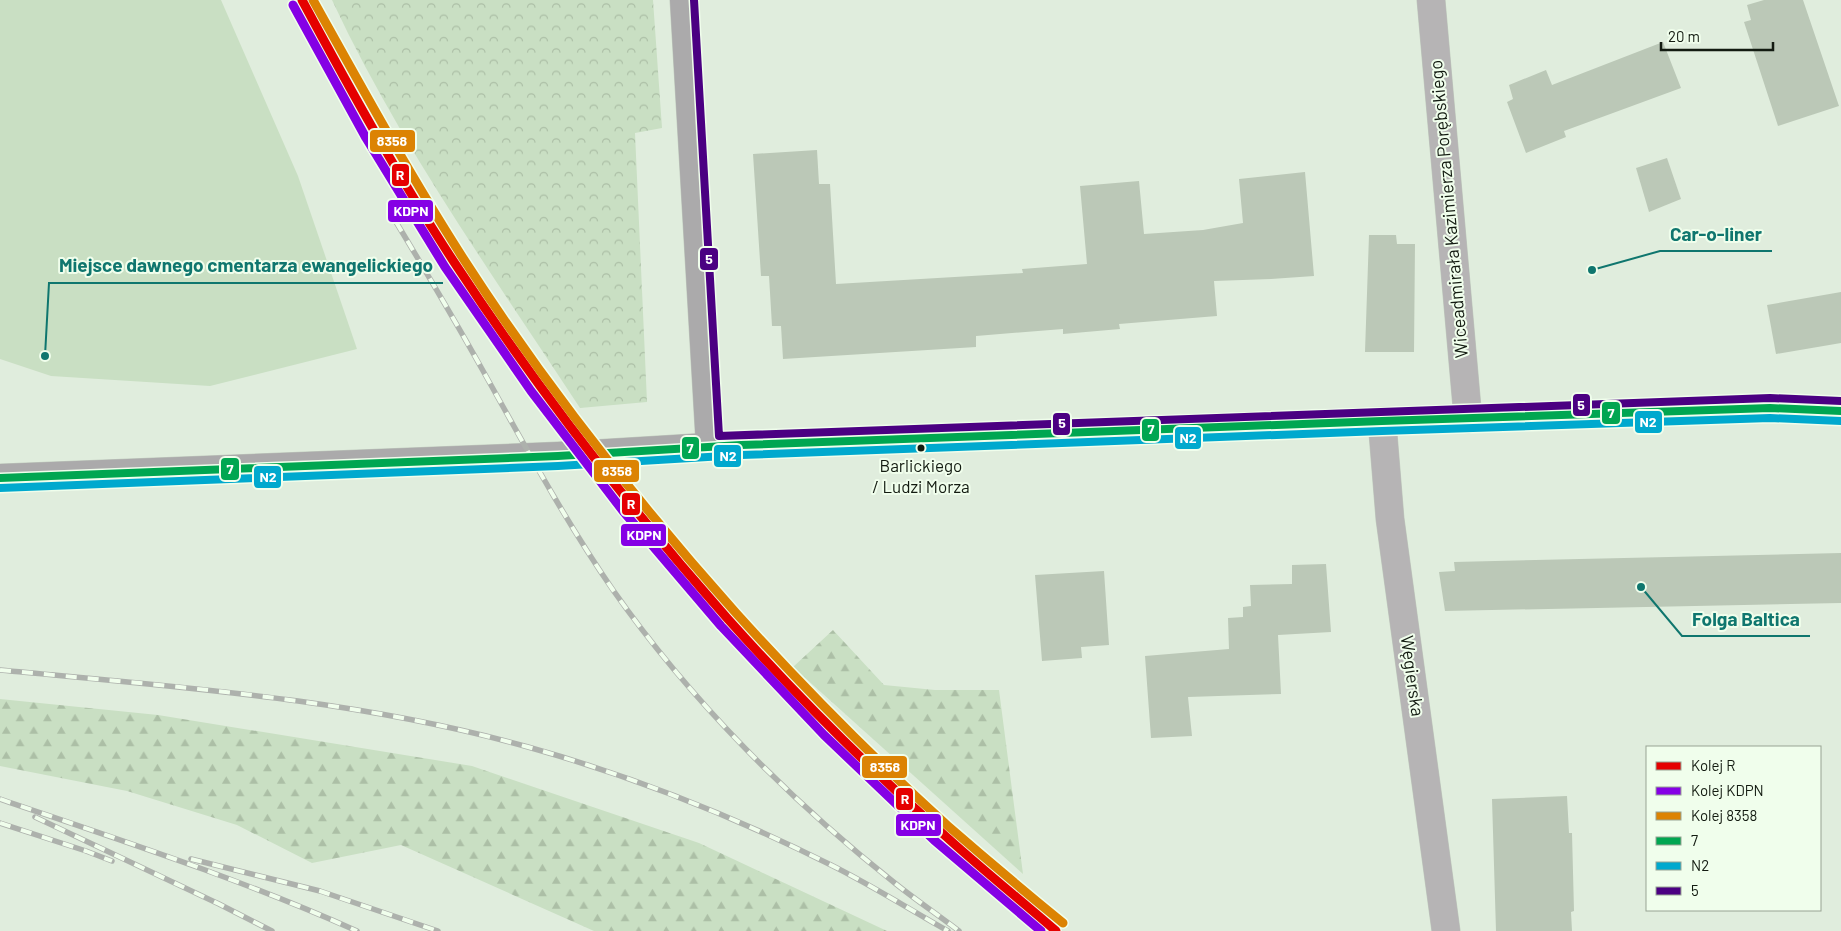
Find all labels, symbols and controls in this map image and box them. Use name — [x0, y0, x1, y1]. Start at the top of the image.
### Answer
scale bar — [1661, 20, 1774, 52]
text: 20 m — [1668, 27, 1700, 45]
street label: Wiceadmirała Kazimierza Porębskiego — [1424, 59, 1472, 359]
line badge: 8358 — [369, 129, 416, 153]
text: 8358 — [377, 132, 408, 149]
line badge: R — [391, 163, 410, 187]
text: R — [396, 166, 405, 183]
line badge: KDPN — [387, 199, 434, 223]
text: KDPN — [393, 202, 429, 219]
callout: Car-o-liner — [1660, 217, 1772, 251]
text: Car-o-liner — [1670, 222, 1763, 245]
line badge: 5 — [699, 247, 719, 271]
callout: Miejsce dawnego cmentarza ewangelickiego — [49, 249, 443, 283]
text: 5 — [705, 250, 713, 267]
text: Miejsce dawnego cmentarza ewangelickiego — [59, 253, 433, 276]
line badge: 5 — [1572, 393, 1591, 417]
text: 5 — [1577, 396, 1585, 413]
line badge: 7 — [1601, 401, 1621, 425]
text: 7 — [1608, 404, 1615, 421]
line badge: N2 — [1634, 410, 1663, 434]
line badge: 5 — [1052, 412, 1071, 436]
text: N2 — [1639, 413, 1657, 430]
text: 5 — [1058, 414, 1066, 431]
line badge: 7 — [1141, 418, 1160, 442]
text: 7 — [1148, 420, 1155, 437]
line badge: N2 — [1174, 426, 1202, 450]
text: N2 — [1179, 429, 1197, 446]
line badge: 7 — [681, 436, 700, 460]
text: 7 — [687, 439, 694, 456]
marker: Barlickiego / Ludzi Morza — [916, 443, 926, 453]
line badge: N2 — [713, 444, 742, 468]
text: N2 — [719, 447, 737, 464]
place label: Barlickiego / Ludzi Morza — [872, 455, 970, 496]
line badge: 7 — [220, 457, 240, 481]
line badge: 8358 — [593, 459, 640, 483]
text: 7 — [227, 460, 234, 477]
text: 8358 — [602, 462, 633, 479]
line badge: N2 — [253, 465, 282, 489]
text: N2 — [259, 468, 277, 485]
line badge: R — [621, 492, 641, 516]
text: R — [627, 495, 636, 512]
line badge: KDPN — [620, 523, 667, 547]
text: KDPN — [626, 526, 662, 543]
callout: Folga Baltica — [1682, 602, 1810, 636]
text: Folga Baltica — [1692, 607, 1800, 630]
street label: Węgierska — [1396, 634, 1430, 718]
legend — [1646, 746, 1821, 911]
line badge: 8358 — [861, 755, 908, 779]
text: Kolej R — [1691, 756, 1735, 774]
text: 8358 — [870, 758, 901, 775]
text: Kolej KDPN — [1691, 781, 1764, 799]
line badge: R — [895, 787, 914, 811]
text: R — [901, 790, 910, 807]
text: Kolej 8358 — [1691, 806, 1757, 824]
line badge: KDPN — [895, 813, 942, 837]
text: KDPN — [900, 816, 936, 833]
text: 7 — [1691, 831, 1698, 849]
text: N2 — [1691, 856, 1709, 874]
text: 5 — [1691, 881, 1699, 899]

